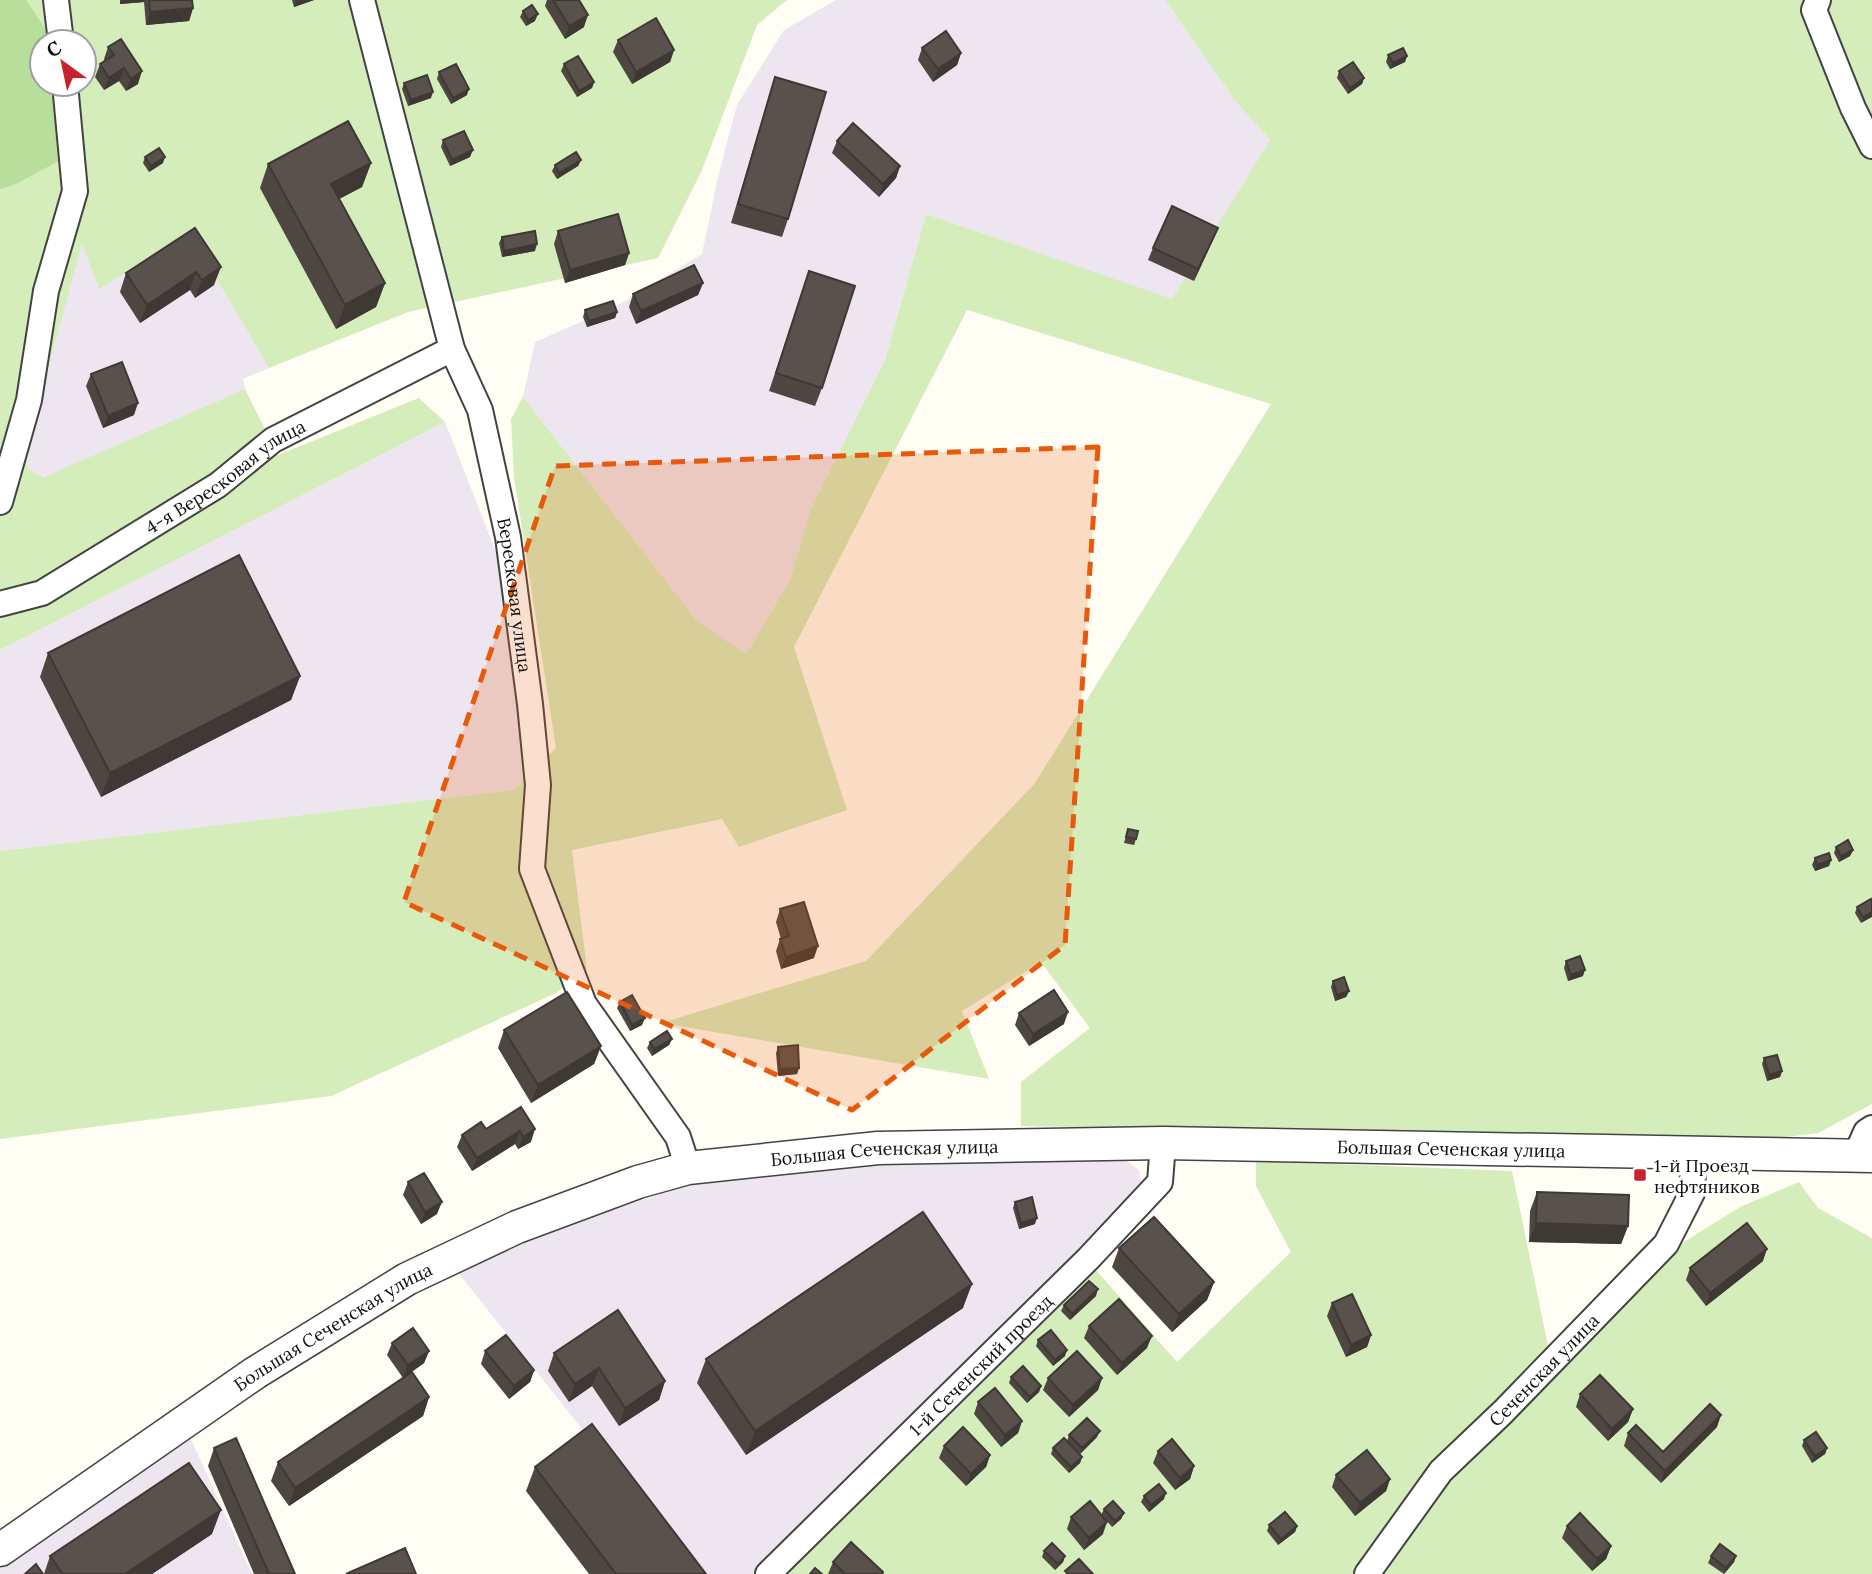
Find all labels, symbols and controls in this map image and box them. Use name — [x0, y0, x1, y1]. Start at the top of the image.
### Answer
north arrow — [28, 28, 98, 98]
text: С — [42, 35, 66, 62]
street label: 4-я Вересковая улица — [141, 414, 309, 538]
street label: Вересковая улица — [493, 515, 537, 674]
street label: Большая Сеченская улица — [769, 1134, 999, 1171]
street label: Большая Сеченская улица — [1337, 1135, 1566, 1162]
place label: 1-й Проезд нефтяников — [1654, 1154, 1760, 1198]
marker: 1-й Проезд нефтяников — [1632, 1167, 1648, 1183]
street label: Большая Сеченская улица — [229, 1257, 436, 1396]
street label: 1-й Сеченский проезд — [904, 1289, 1057, 1441]
street label: Сеченская улица — [1484, 1309, 1604, 1431]

